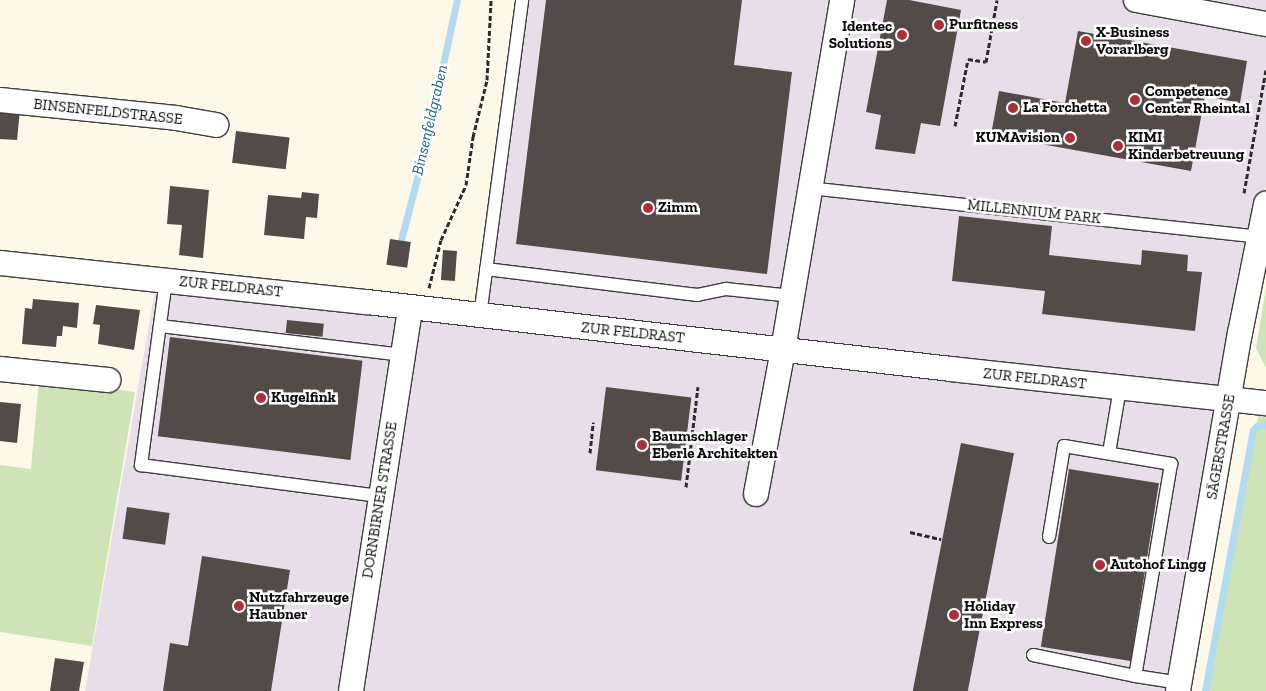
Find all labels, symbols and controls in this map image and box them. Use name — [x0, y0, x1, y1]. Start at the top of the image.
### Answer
place label: Purfitness — [949, 16, 1018, 34]
place label: Identec Solutions — [829, 17, 892, 52]
marker: Purfitness — [933, 19, 945, 31]
place label: X-Business Vorarlberg — [1096, 23, 1169, 58]
marker: Identec Solutions — [896, 29, 908, 41]
marker: X-Business Vorarlberg — [1080, 35, 1092, 47]
water label: Binsenfeldgraben — [408, 63, 452, 177]
place label: Competence Center Rheintal — [1145, 82, 1250, 117]
marker: Competence Center Rheintal — [1129, 94, 1141, 106]
street label: BINSENFELDSTRASSE — [33, 95, 183, 129]
place label: La Forchetta — [1023, 99, 1107, 117]
marker: La Forchetta — [1007, 102, 1019, 114]
place label: KIMI Kinderbetreuung — [1128, 128, 1244, 163]
place label: KUMAvision — [976, 129, 1060, 147]
marker: KUMAvision — [1064, 132, 1076, 144]
marker: KIMI Kinderbetreuung — [1112, 140, 1124, 152]
street label: MILLENNIUM PARK — [966, 196, 1102, 228]
place label: Zimm — [658, 199, 698, 217]
marker: Zimm — [642, 202, 654, 214]
street label: ZUR FELDRAST — [178, 273, 284, 301]
street label: ZUR FELDRAST — [580, 319, 686, 347]
street label: ZUR FELDRAST — [982, 365, 1088, 393]
place label: Kugelfink — [271, 389, 336, 407]
marker: Kugelfink — [255, 392, 267, 404]
street label: SÄGERSTRASSE — [1203, 393, 1239, 501]
street label: DORNBIRNER STRASSE — [359, 420, 401, 580]
place label: Baumschlager Eberle Architekten — [652, 427, 778, 462]
marker: Baumschlager Eberle Architekten — [636, 439, 648, 451]
place label: Autohof Lingg — [1110, 556, 1206, 574]
marker: Autohof Lingg — [1094, 559, 1106, 571]
place label: Nutzfahrzeuge Haubner — [249, 588, 349, 623]
place label: Holiday Inn Express — [964, 597, 1043, 632]
marker: Nutzfahrzeuge Haubner — [233, 600, 245, 612]
marker: Holiday Inn Express — [948, 609, 960, 621]

